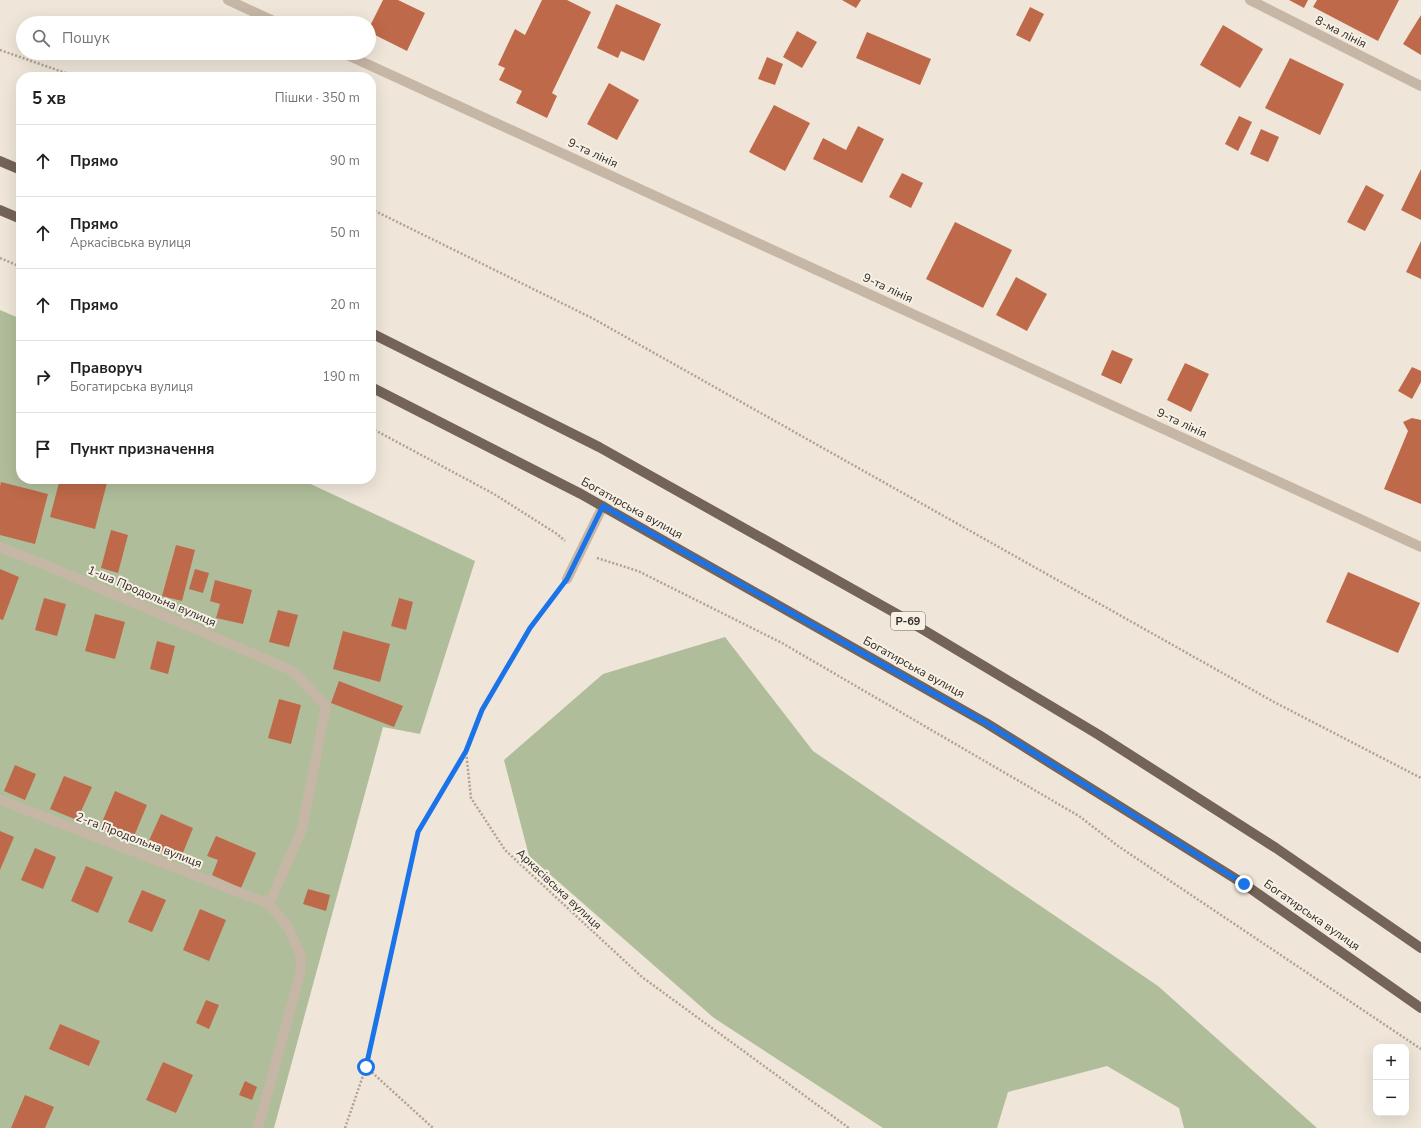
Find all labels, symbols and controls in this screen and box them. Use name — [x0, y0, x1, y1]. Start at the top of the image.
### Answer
street label: 8-ма лінія — [1312, 12, 1370, 52]
search box — [16, 16, 376, 60]
icon: search — [30, 27, 52, 49]
text: Пошук — [62, 28, 110, 48]
text: 5 хв — [32, 87, 66, 110]
text: Пішки · 350 m — [275, 89, 360, 107]
street label: 9-та лінія — [565, 134, 621, 172]
icon: ahead — [32, 150, 54, 172]
text: Прямо — [70, 151, 118, 171]
text: 90 m — [330, 152, 360, 170]
text: Прямо — [70, 214, 118, 234]
icon: ahead — [32, 222, 54, 244]
text: 50 m — [330, 224, 360, 242]
text: Аркасівська вулиця — [70, 234, 191, 252]
street label: 9-та лінія — [860, 269, 916, 307]
icon: ahead — [32, 294, 54, 316]
text: Прямо — [70, 295, 118, 315]
text: 20 m — [330, 296, 360, 314]
text: Праворуч — [70, 358, 142, 378]
icon: right — [32, 366, 54, 388]
text: 190 m — [322, 368, 360, 386]
text: Богатирська вулиця — [70, 378, 193, 396]
street label: 9-та лінія — [1154, 404, 1210, 442]
icon: arrive — [32, 438, 54, 460]
text: Пункт призначення — [70, 439, 215, 459]
street label: Богатирська вулиця — [578, 473, 686, 543]
street label: 1-ша Продольна вулиця — [85, 562, 219, 630]
road number: Р-69 — [891, 612, 925, 630]
street label: Богатирська вулиця — [860, 632, 968, 702]
street label: 2-га Продольна вулиця — [74, 809, 204, 871]
street label: Аркасівська вулиця — [513, 845, 605, 933]
route end — [1235, 875, 1253, 893]
street label: Богатирська вулиця — [1261, 876, 1363, 954]
map controls — [1373, 1044, 1409, 1116]
button: + — [1373, 1044, 1409, 1080]
route start — [357, 1058, 375, 1076]
button: − — [1373, 1080, 1409, 1116]

